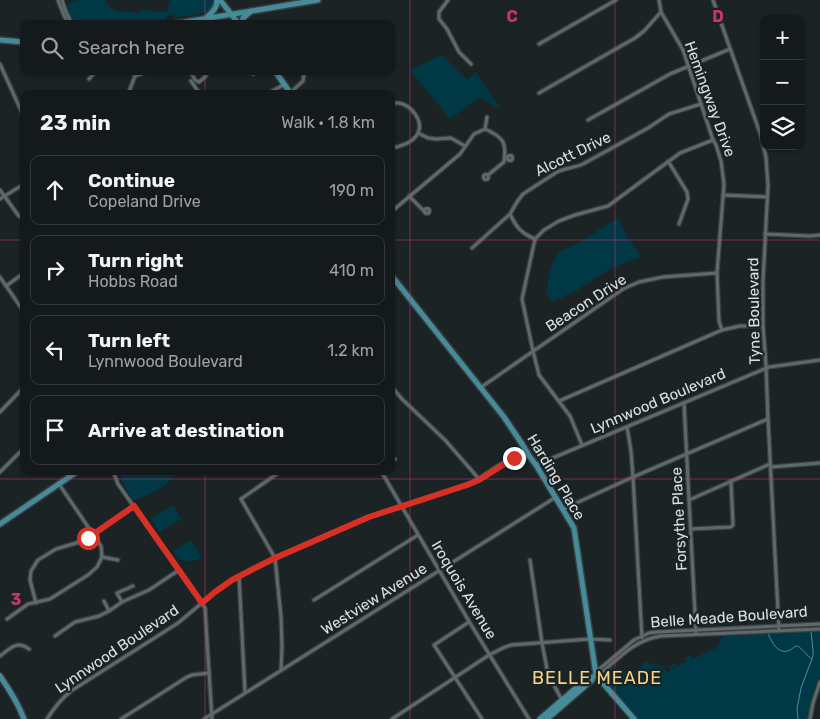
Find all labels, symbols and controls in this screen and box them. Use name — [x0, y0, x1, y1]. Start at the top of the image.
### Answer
text: C — [506, 7, 518, 26]
text: D — [712, 7, 724, 26]
map controls — [760, 15, 805, 150]
button: + — [760, 15, 805, 60]
search box — [20, 20, 395, 75]
icon: search — [38, 34, 66, 62]
text: Search here — [78, 36, 185, 59]
street label: Hemingway Drive — [681, 39, 739, 159]
button: − — [760, 60, 805, 105]
button: layers — [760, 105, 805, 150]
text: 23 min — [40, 110, 111, 135]
text: Walk · 1.8 km — [281, 113, 375, 132]
street label: Alcott Drive — [532, 128, 614, 180]
text: Continue — [88, 169, 175, 192]
icon: ahead — [41, 176, 69, 204]
text: 190 m — [329, 181, 374, 200]
text: Copeland Drive — [88, 192, 201, 211]
text: Turn right — [88, 249, 183, 272]
icon: right — [41, 256, 69, 284]
street label: Tyne Boulevard — [744, 257, 764, 365]
text: 410 m — [329, 261, 374, 280]
street label: Beacon Drive — [542, 270, 630, 336]
text: Hobbs Road — [88, 272, 178, 291]
text: Turn left — [88, 329, 170, 352]
icon: left — [41, 336, 69, 364]
text: 1.2 km — [327, 341, 374, 360]
text: Lynnwood Boulevard — [88, 352, 243, 371]
street label: Lynnwood Boulevard — [588, 364, 728, 438]
icon: arrive — [41, 416, 69, 444]
text: Arrive at destination — [88, 419, 284, 442]
street label: Harding Place — [523, 431, 589, 523]
route end — [503, 447, 526, 470]
street label: Forsythe Place — [667, 467, 691, 571]
route start — [77, 527, 100, 550]
street label: Iroquois Avenue — [427, 537, 501, 643]
street label: Westview Avenue — [318, 559, 430, 639]
text: 3 — [11, 590, 21, 609]
street label: Lynnwood Boulevard — [52, 601, 182, 697]
street label: Belle Meade Boulevard — [650, 603, 808, 631]
district label: BELLE MEADE — [532, 667, 662, 689]

